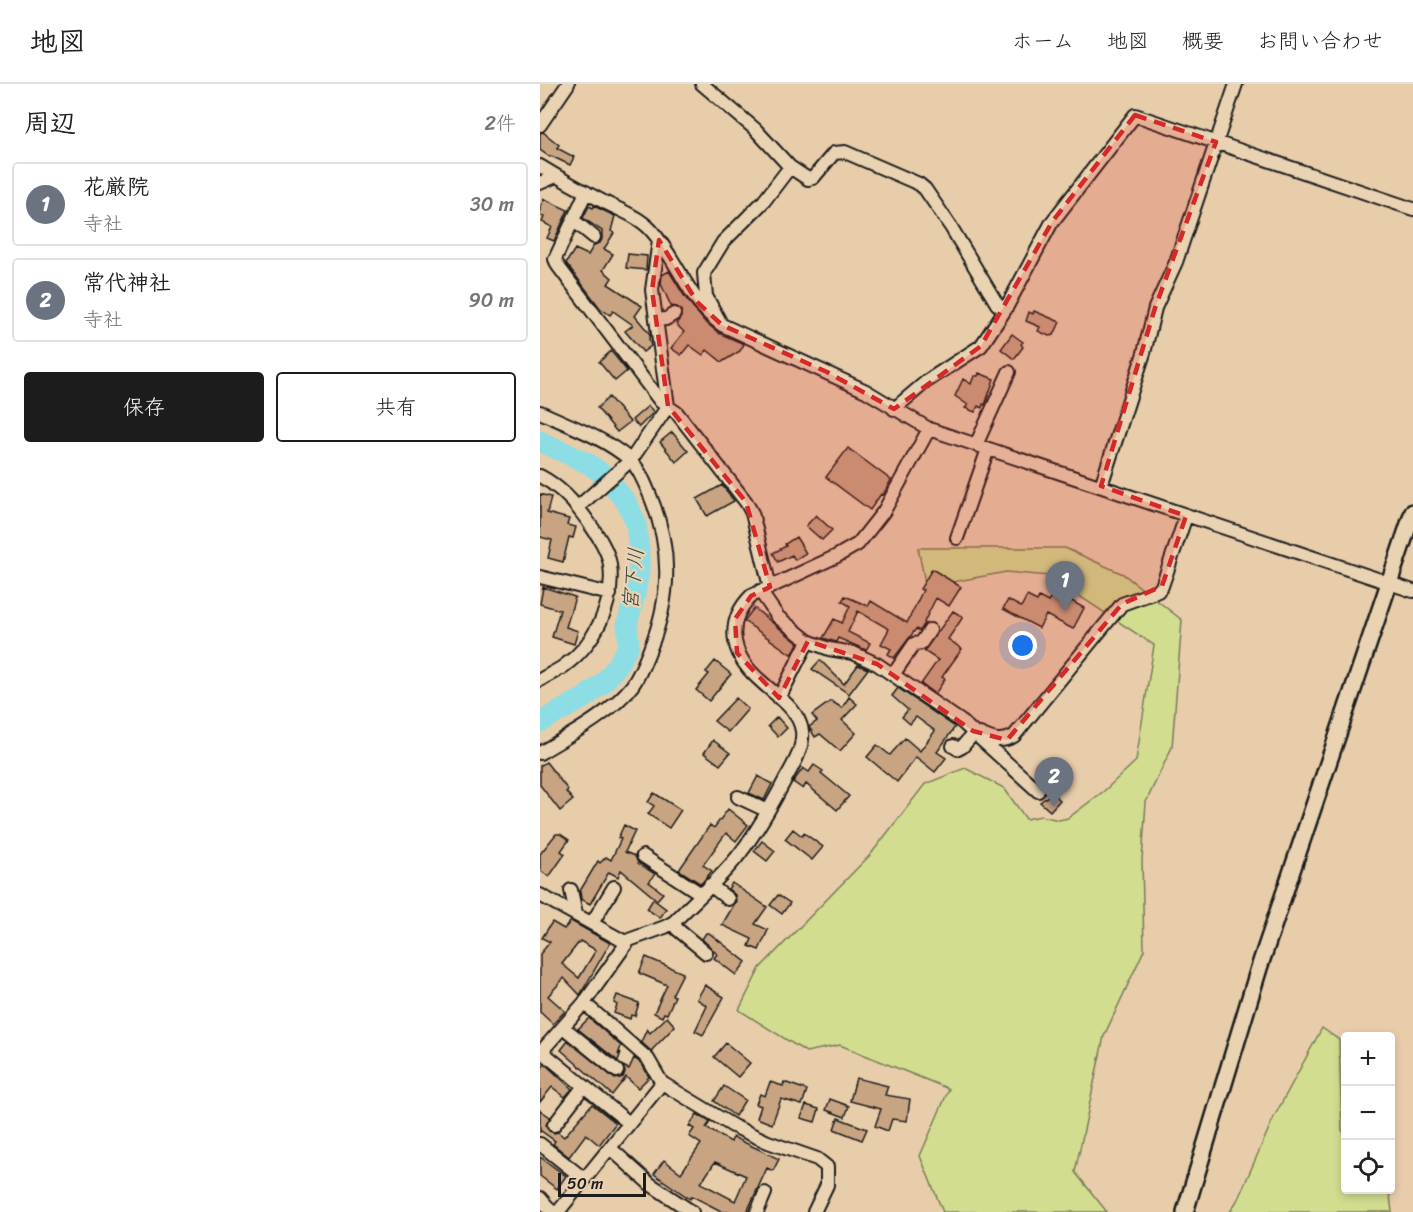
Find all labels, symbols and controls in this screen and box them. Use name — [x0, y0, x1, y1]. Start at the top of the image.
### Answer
text: 地図 — [30, 17, 86, 66]
text: ホーム — [1012, 22, 1074, 60]
text: 地図 — [1107, 22, 1149, 60]
text: 概要 — [1182, 22, 1224, 60]
text: お問い合わせ — [1257, 22, 1383, 60]
text: 周辺 — [24, 100, 76, 146]
text: 2件 — [484, 106, 516, 141]
text: 花厳院 — [83, 167, 149, 206]
text: 1 — [41, 187, 50, 222]
text: 30 m — [470, 187, 514, 222]
text: 寺社 — [83, 206, 123, 241]
text: 常代神社 — [83, 263, 171, 302]
text: 2 — [40, 283, 51, 318]
text: 90 m — [469, 283, 514, 318]
text: 寺社 — [83, 302, 123, 337]
button: 保存 — [24, 372, 264, 442]
button: 共有 — [276, 372, 516, 442]
water label: 宮下川 — [611, 546, 655, 612]
pin: 1 — [1046, 562, 1084, 611]
your location — [1008, 631, 1037, 660]
pin: 2 — [1034, 758, 1074, 807]
map controls — [1341, 1032, 1395, 1194]
button: + — [1341, 1032, 1395, 1086]
button: − — [1341, 1086, 1395, 1140]
button: locate — [1341, 1140, 1395, 1194]
text: 50 m — [567, 1169, 603, 1198]
scale bar — [558, 1170, 646, 1198]

